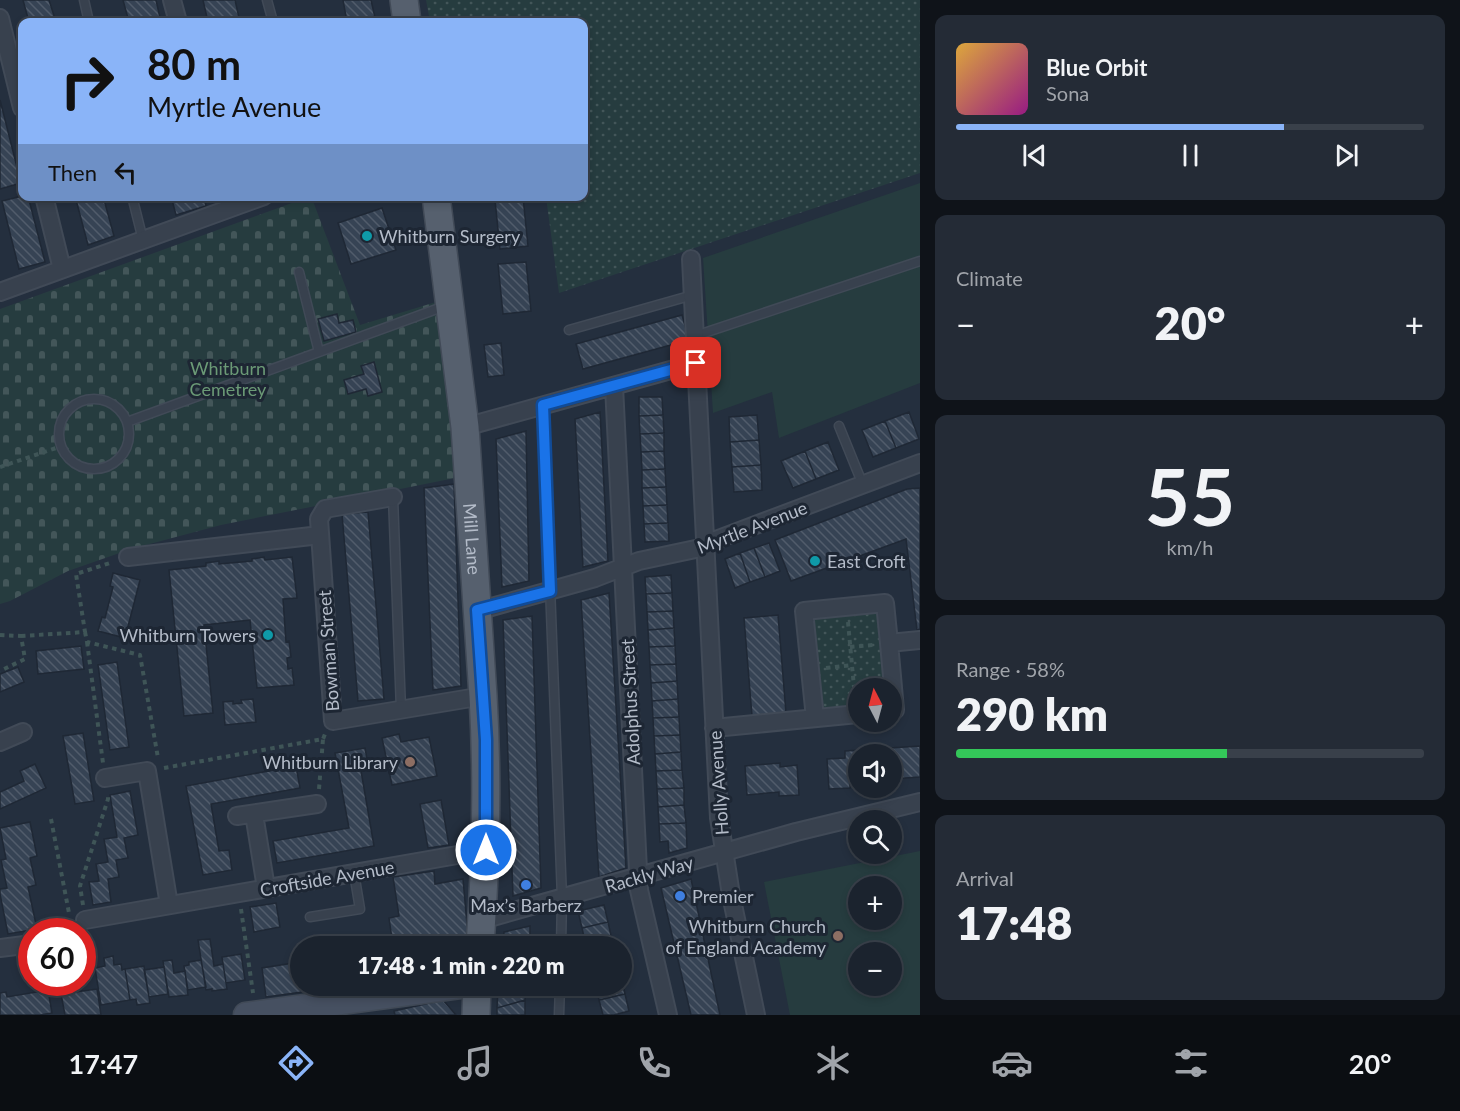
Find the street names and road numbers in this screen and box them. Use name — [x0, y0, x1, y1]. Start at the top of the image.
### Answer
street label: Myrtle Avenue — [694, 496, 810, 558]
street label: Mill Lane — [459, 502, 486, 575]
street label: Bowman Street — [313, 589, 343, 712]
street label: Adolphus Street — [616, 638, 644, 766]
street label: Holly Avenue — [703, 730, 733, 836]
street label: Rackly Way — [602, 851, 696, 897]
street label: Croftside Avenue — [258, 855, 396, 901]

